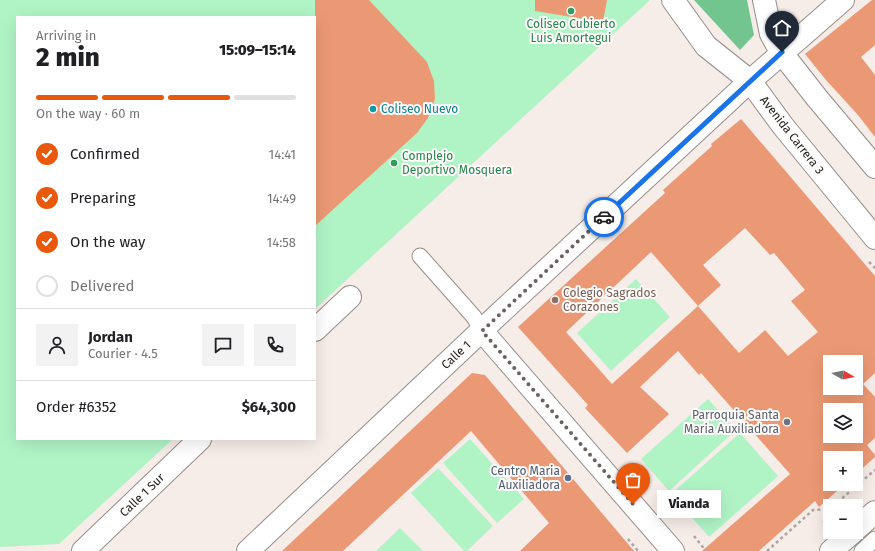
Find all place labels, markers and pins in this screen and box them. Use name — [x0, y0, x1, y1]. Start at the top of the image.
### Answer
marker: Coliseo Cubierto Luis Amortegui — [566, 6, 576, 16]
pin — [765, 11, 799, 52]
place label: Coliseo Cubierto Luis Amortegui — [526, 17, 616, 45]
place label: Coliseo Nuevo — [381, 102, 458, 116]
marker: Coliseo Nuevo — [368, 104, 378, 114]
place label: Complejo Deportivo Mosquera — [402, 149, 512, 177]
marker: Complejo Deportivo Mosquera — [389, 158, 399, 168]
place label: Colegio Sagrados Corazones — [563, 286, 656, 314]
marker: Colegio Sagrados Corazones — [550, 295, 560, 305]
place label: Parroquia Santa Maria Auxiliadora — [684, 408, 779, 436]
marker: Parroquia Santa Maria Auxiliadora — [782, 417, 792, 427]
pin — [616, 463, 650, 504]
place label: Centro Maria Auxiliadora — [491, 464, 560, 492]
marker: Centro Maria Auxiliadora — [563, 473, 573, 483]
callout: Vianda — [657, 490, 721, 518]

